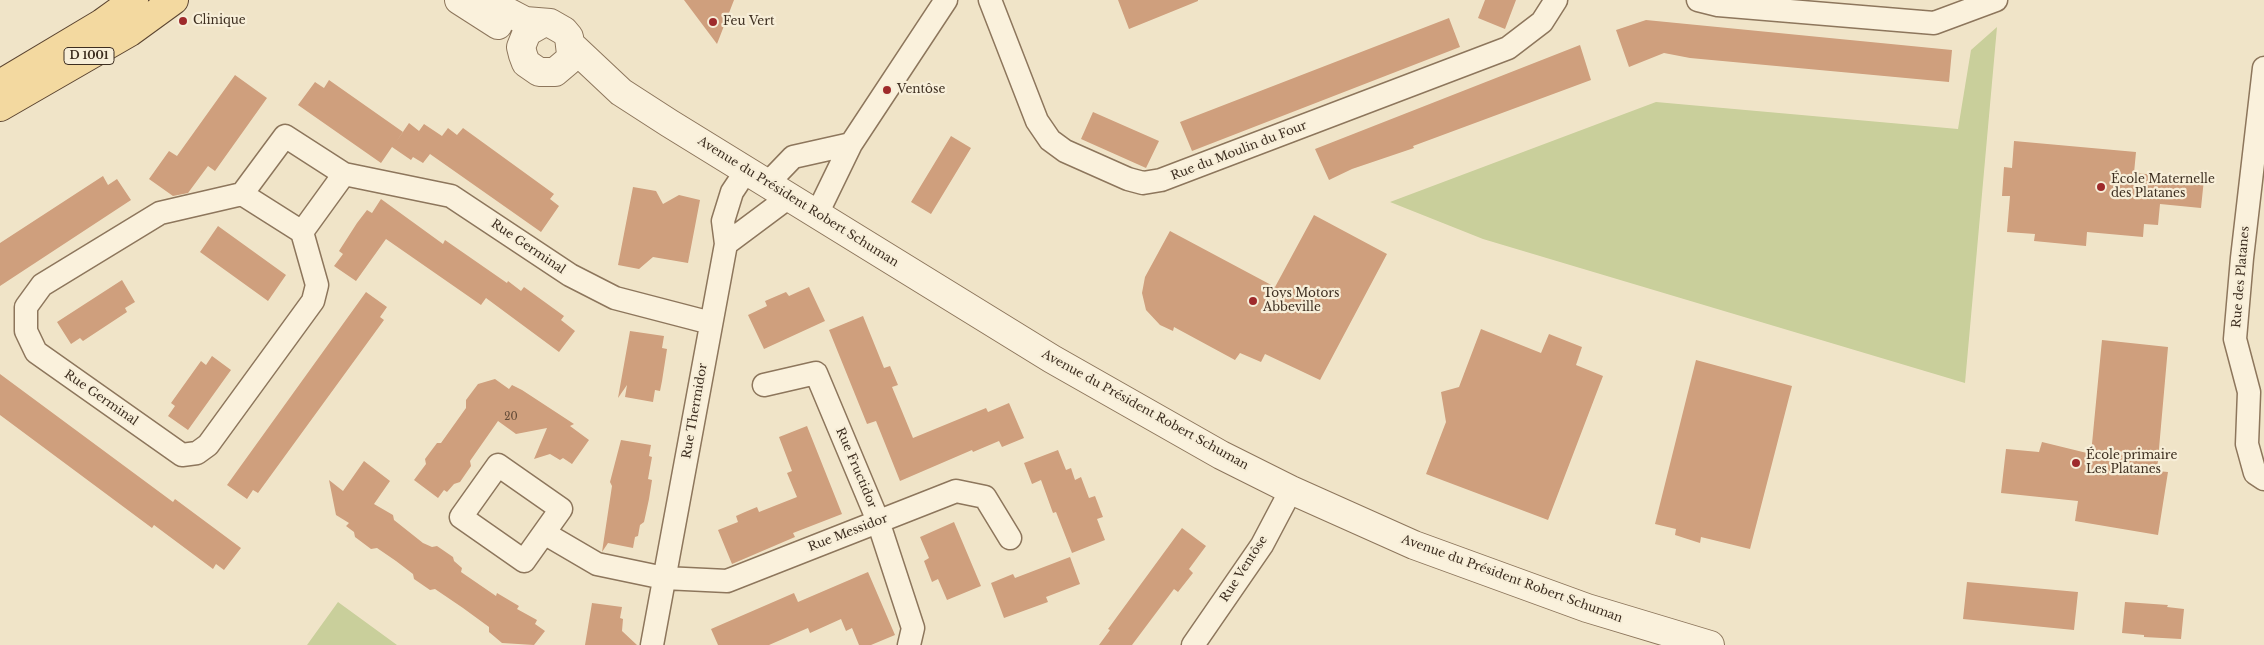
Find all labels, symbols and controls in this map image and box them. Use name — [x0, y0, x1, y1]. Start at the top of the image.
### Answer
place label: Clinique — [193, 14, 246, 28]
marker: Clinique — [177, 15, 189, 27]
place label: Feu Vert — [723, 15, 774, 29]
marker: Feu Vert — [707, 16, 719, 28]
road number: D 1001 — [64, 48, 114, 64]
place label: Ventôse — [897, 83, 945, 97]
marker: Ventôse — [881, 84, 893, 96]
street label: Rue du Moulin du Four — [1169, 118, 1309, 184]
street label: Avenue du Président Robert Schuman — [695, 134, 901, 270]
place label: École Maternelle des Platanes — [2111, 173, 2215, 201]
marker: École Maternelle des Platanes — [2095, 181, 2107, 193]
street label: Rue Germinal — [488, 217, 568, 277]
street label: Rue des Platanes — [2229, 225, 2253, 329]
place label: Toys Motors Abbeville — [1263, 287, 1339, 315]
marker: Toys Motors Abbeville — [1247, 295, 1259, 307]
street label: Avenue du Président Robert Schuman — [1039, 347, 1251, 473]
street label: Rue Thermidor — [679, 362, 711, 460]
street label: Rue Germinal — [61, 367, 141, 429]
house number: 20 — [504, 411, 518, 423]
street label: Rue Fructidor — [833, 425, 879, 511]
place label: École primaire Les Platanes — [2086, 449, 2177, 477]
marker: École primaire Les Platanes — [2070, 457, 2082, 469]
street label: Rue Messidor — [806, 511, 890, 555]
street label: Avenue du Président Robert Schuman — [1400, 532, 1624, 626]
street label: Rue Ventôse — [1217, 533, 1271, 605]

